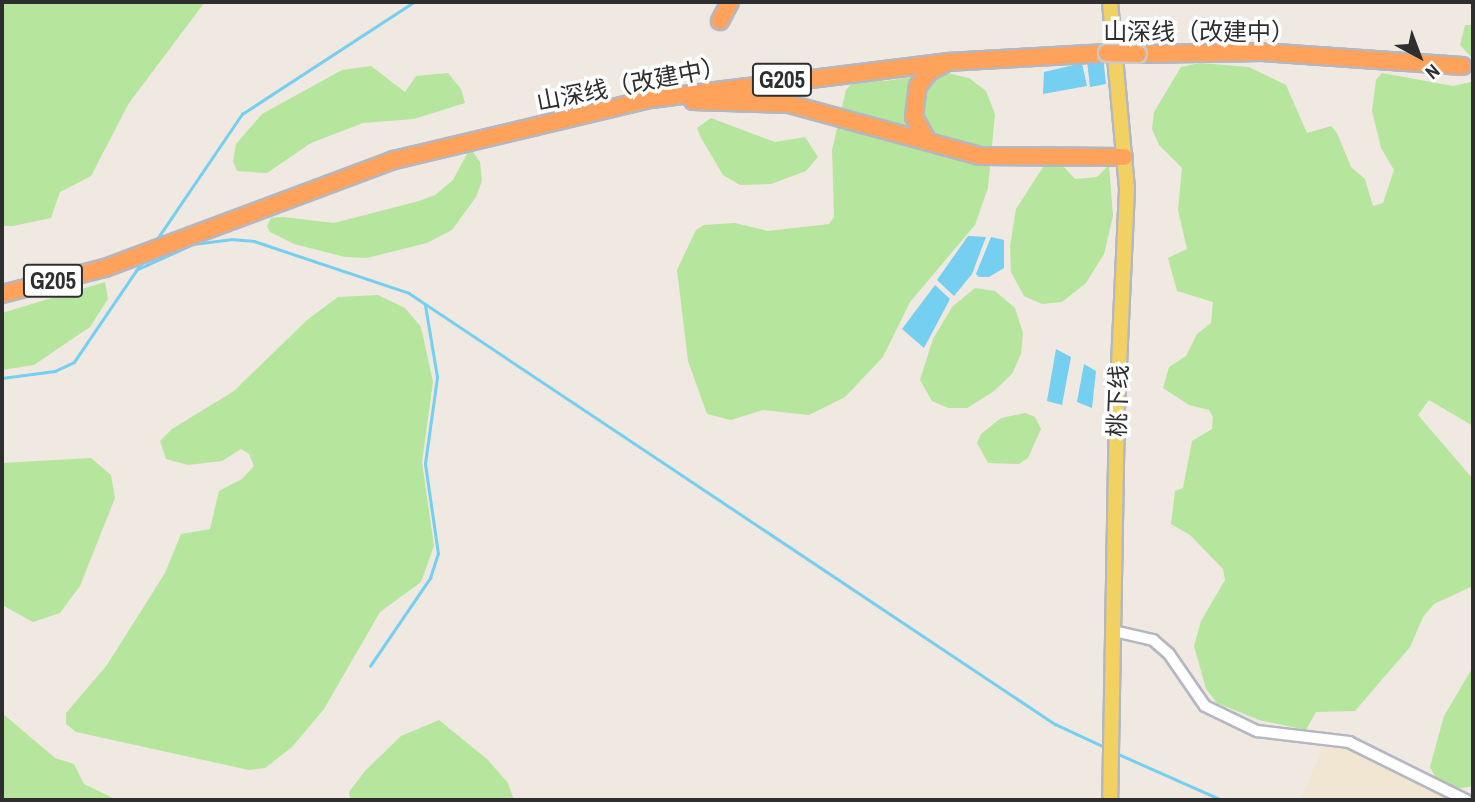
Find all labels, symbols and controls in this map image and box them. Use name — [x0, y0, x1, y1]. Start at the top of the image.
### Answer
street label: 山深线（改建中） — [1103, 18, 1295, 46]
north arrow — [1384, 21, 1454, 91]
street label: 山深线（改建中） — [534, 52, 728, 116]
text: N — [1420, 58, 1446, 85]
road number: G205 — [750, 60, 814, 100]
road number: G205 — [22, 262, 84, 300]
street label: 桃下线 — [1102, 365, 1134, 437]

